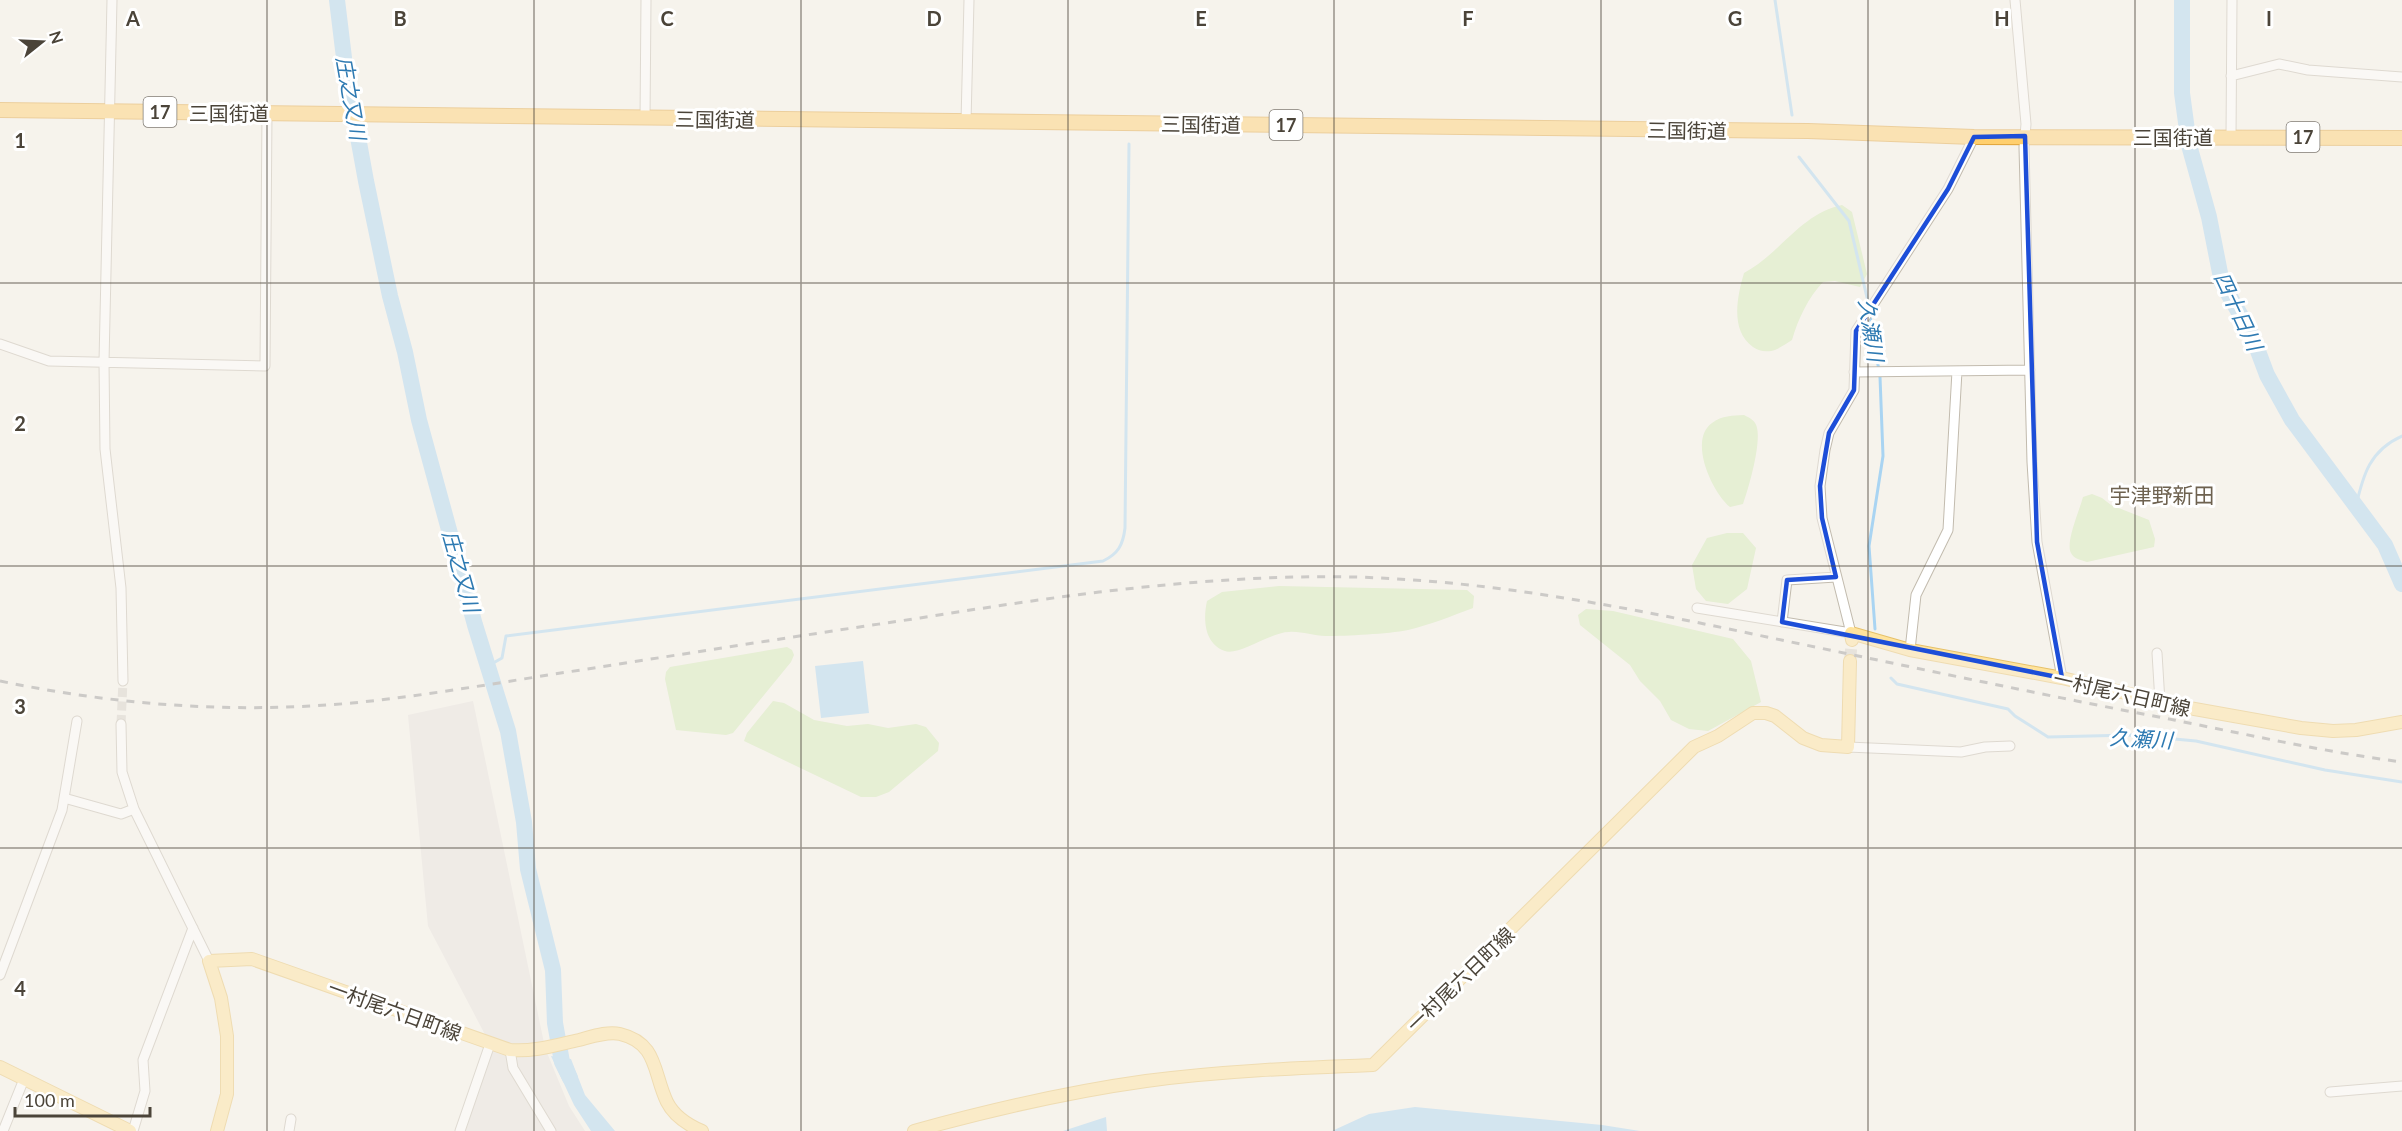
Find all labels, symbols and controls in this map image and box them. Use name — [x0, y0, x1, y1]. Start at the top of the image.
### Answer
text: A — [125, 6, 140, 30]
text: B — [393, 6, 407, 30]
text: C — [660, 6, 674, 30]
text: D — [926, 6, 942, 30]
text: E — [1195, 6, 1207, 30]
text: F — [1462, 6, 1474, 30]
text: G — [1728, 6, 1742, 30]
text: H — [1994, 6, 2010, 30]
text: I — [2266, 6, 2272, 30]
north arrow — [12, 12, 72, 72]
text: N — [46, 28, 68, 46]
water label: 庄之又川 — [332, 54, 372, 144]
road number: 17 — [144, 97, 176, 127]
street label: 三国街道 — [189, 101, 269, 125]
street label: 三国街道 — [675, 106, 755, 132]
road number: 17 — [1270, 110, 1302, 140]
street label: 三国街道 — [1161, 111, 1241, 137]
street label: 三国街道 — [1647, 117, 1727, 143]
road number: 17 — [2286, 122, 2320, 152]
street label: 三国街道 — [2133, 125, 2213, 149]
text: 1 — [14, 128, 26, 152]
water label: 四十日川 — [2210, 268, 2269, 356]
water label: 久瀬川 — [1855, 297, 1890, 365]
text: 2 — [14, 411, 26, 435]
district label: 宇津野新田 — [2110, 482, 2215, 507]
water label: 庄之又川 — [438, 527, 486, 617]
street label: 一村尾六日町線 — [2051, 666, 2193, 720]
text: 3 — [14, 694, 26, 718]
water label: 久瀬川 — [2109, 724, 2175, 752]
street label: 一村尾六日町線 — [1401, 922, 1519, 1036]
street label: 一村尾六日町線 — [325, 975, 465, 1045]
text: 4 — [14, 976, 26, 1000]
scale bar — [15, 1080, 150, 1118]
text: 100 m — [24, 1089, 75, 1111]

